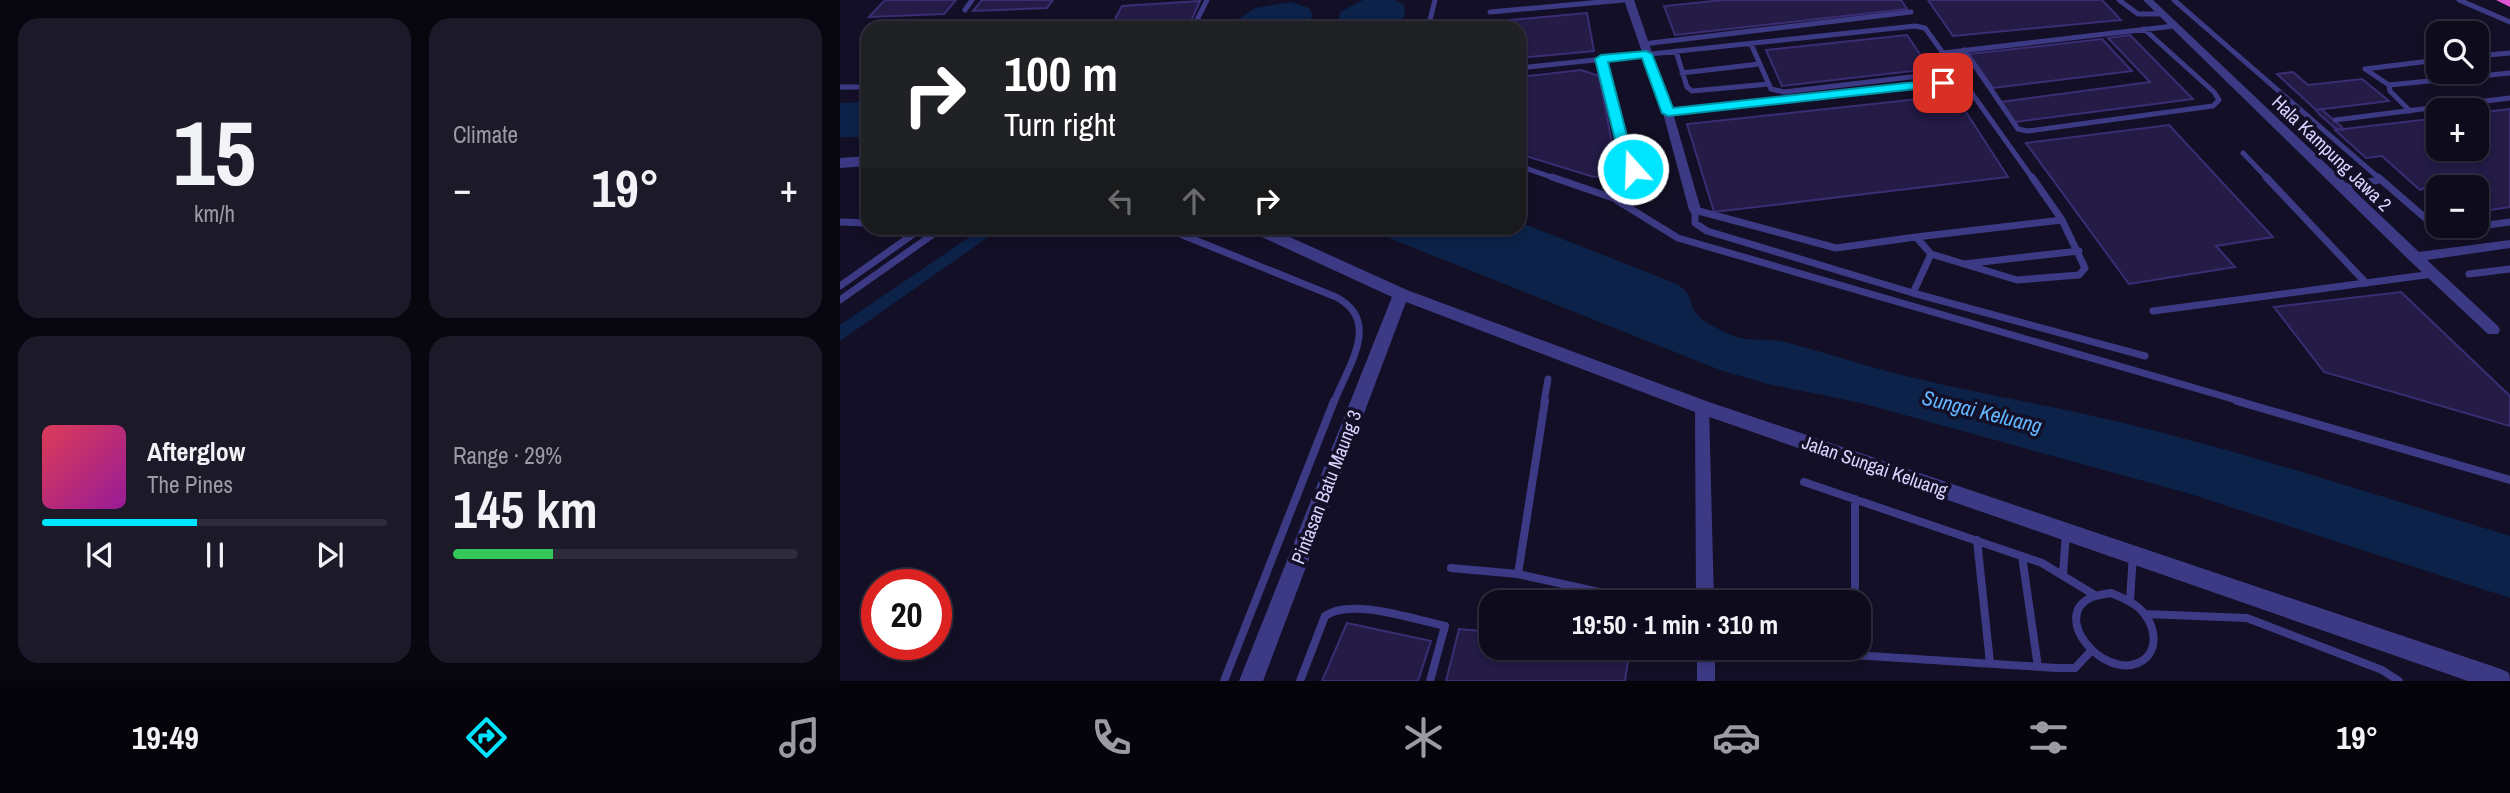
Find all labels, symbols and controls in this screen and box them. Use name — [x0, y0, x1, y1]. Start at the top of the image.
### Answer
map controls — [2426, 21, 2489, 238]
button: search — [2426, 21, 2489, 84]
text: 100 m — [1004, 40, 1118, 106]
icon: right — [889, 49, 980, 140]
pin — [1913, 53, 1973, 113]
icon: arrive — [1924, 64, 1962, 102]
street label: Hala Kampung Jawa 2 — [2267, 89, 2397, 217]
text: 15 — [173, 91, 256, 213]
button: + — [2426, 98, 2489, 161]
text: Turn right — [1004, 103, 1116, 146]
text: Climate — [453, 119, 518, 150]
position arrow — [1596, 132, 1670, 206]
text: 19° — [591, 153, 660, 223]
text: − — [453, 163, 471, 214]
text: + — [780, 163, 798, 214]
button: − — [2426, 175, 2489, 238]
icon: left — [1102, 182, 1140, 220]
icon: ahead — [1175, 182, 1213, 220]
icon: right — [1248, 182, 1286, 220]
text: km/h — [194, 198, 235, 229]
water label: Sungai Keluang — [1919, 383, 2045, 441]
street label: Pintasan Batu Maung 3 — [1285, 406, 1367, 568]
street label: Jalan Sungai Keluang — [1799, 429, 1952, 503]
text: Afterglow — [147, 434, 245, 469]
text: Range · 29% — [453, 440, 562, 471]
text: The Pines — [147, 469, 233, 500]
text: 145 km — [453, 474, 598, 544]
icon: previous — [81, 536, 119, 574]
icon: pause — [196, 536, 234, 574]
icon: next — [311, 536, 349, 574]
speed limit sign: 20 — [861, 569, 952, 660]
text: 19:50 · 1 min · 310 m — [1572, 607, 1778, 642]
icon: directions — [462, 713, 511, 762]
icon: music — [775, 713, 824, 762]
icon: phone — [1087, 713, 1136, 762]
icon: climate — [1399, 713, 1448, 762]
icon: car — [1712, 713, 1761, 762]
icon: filters — [2024, 713, 2073, 762]
text: 19:49 — [132, 716, 199, 759]
text: 19° — [2336, 716, 2378, 759]

